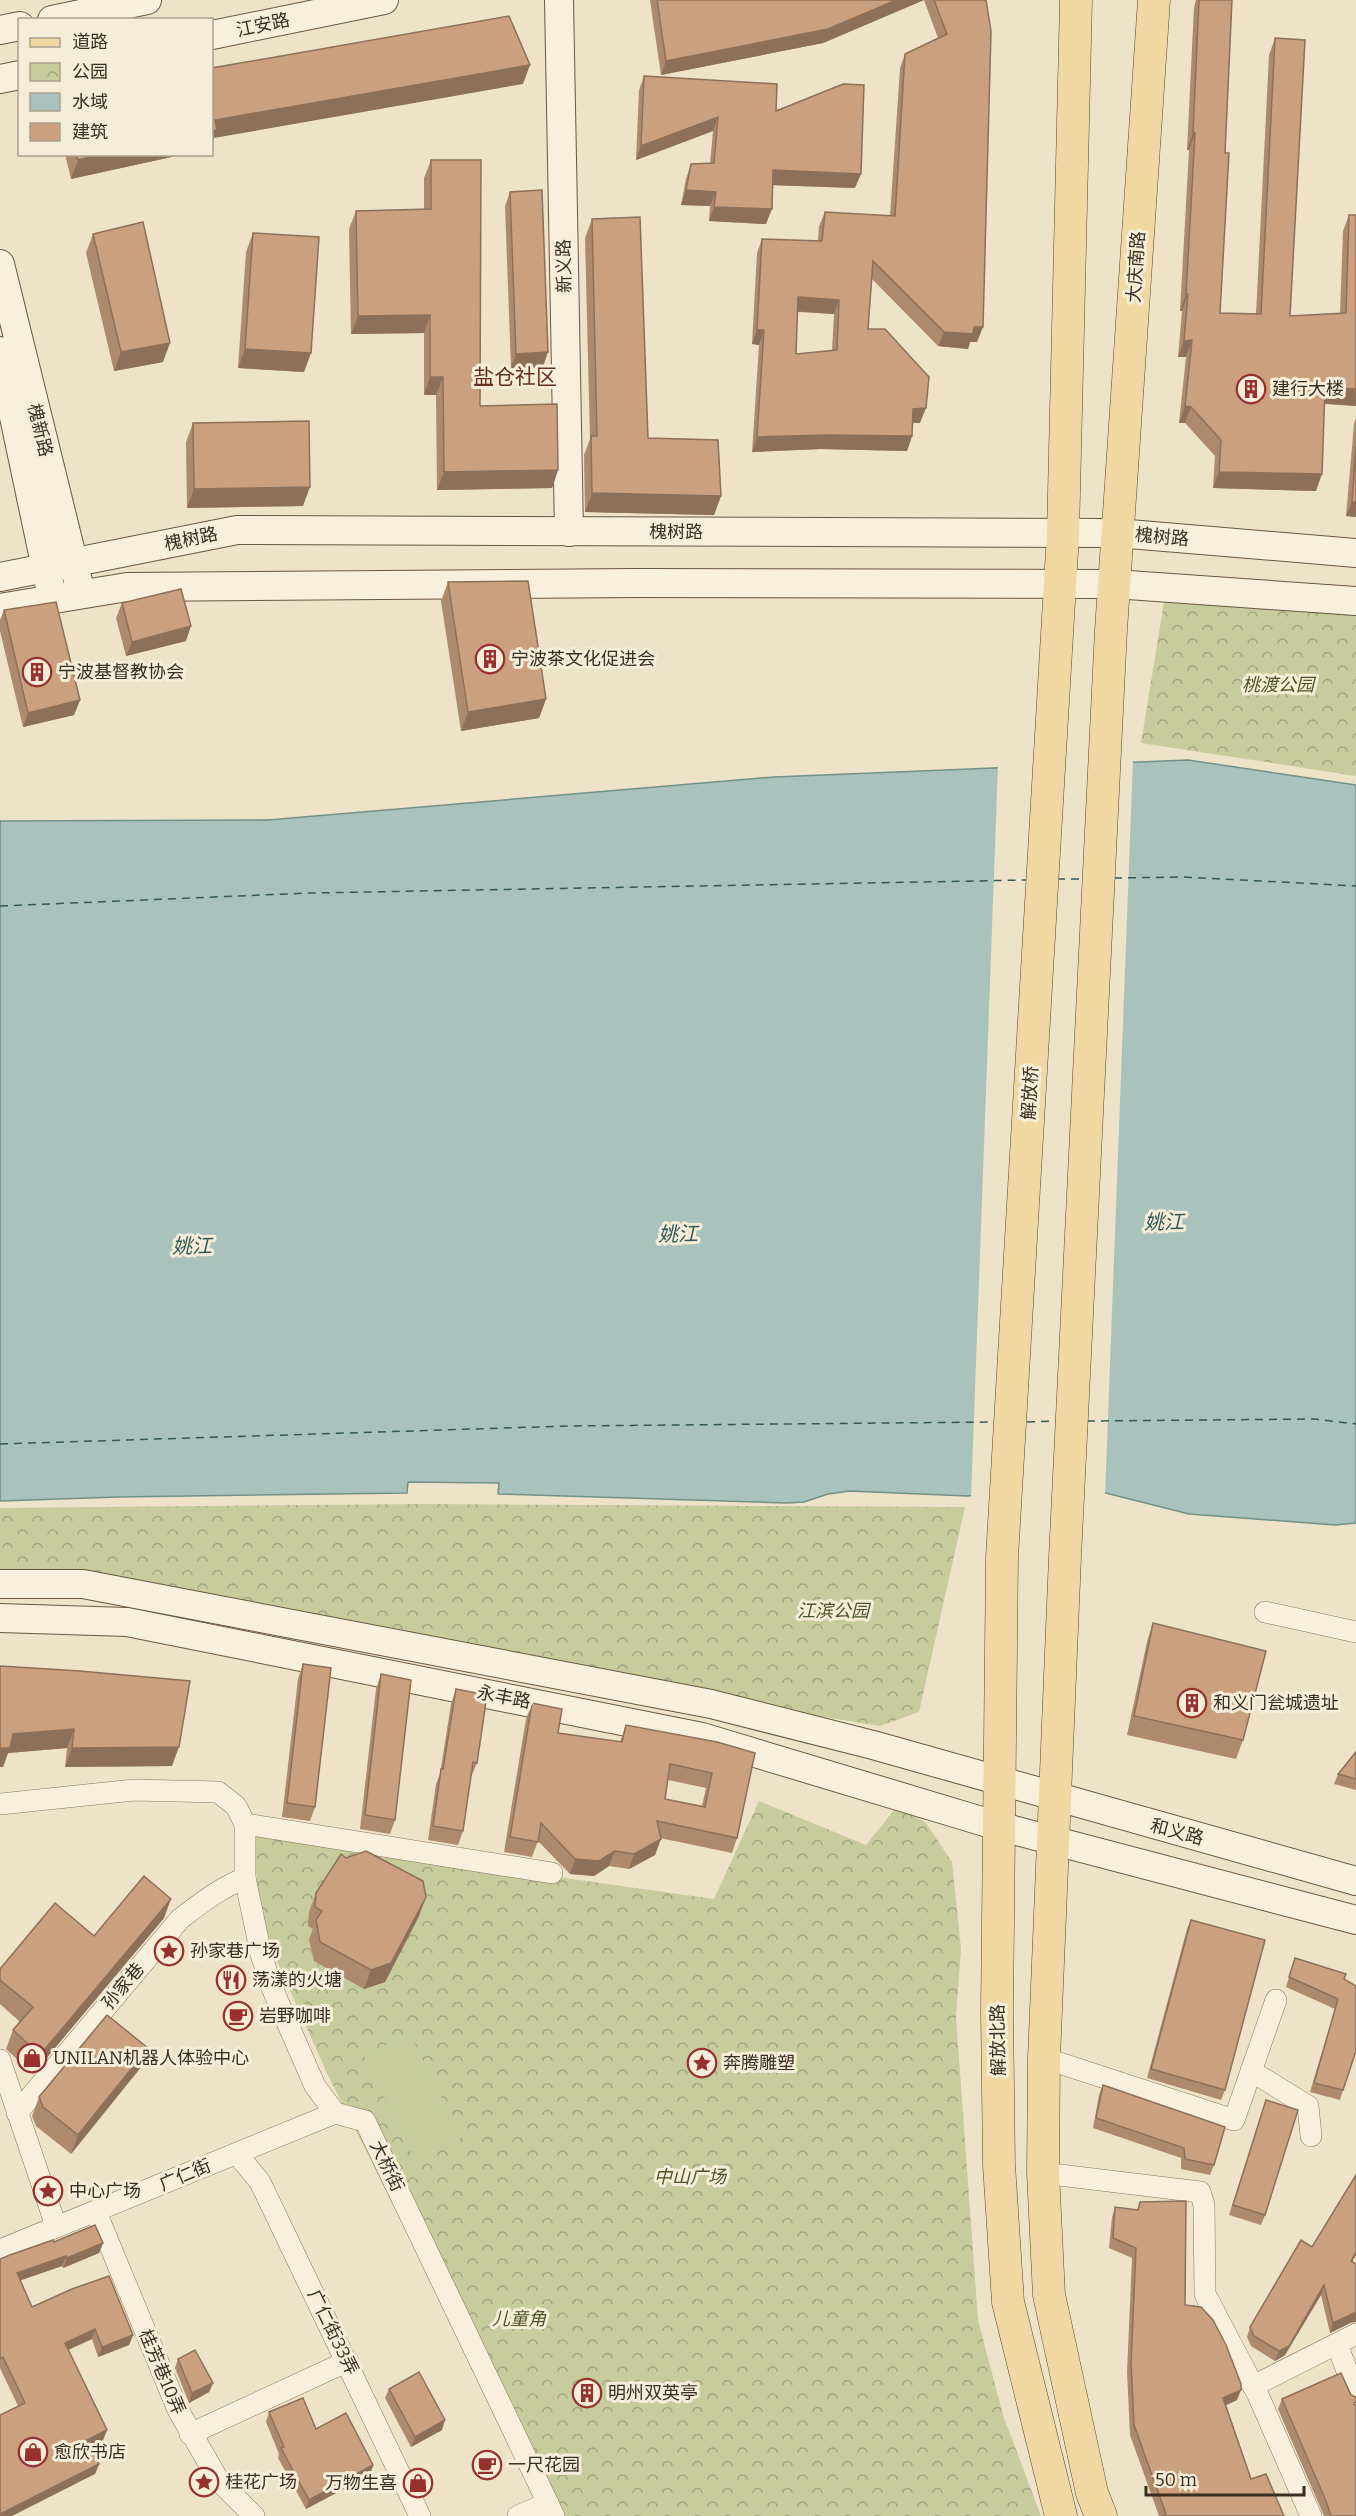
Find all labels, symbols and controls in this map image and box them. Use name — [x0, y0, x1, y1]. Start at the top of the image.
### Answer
street label: 江安路 — [234, 9, 292, 41]
legend — [18, 18, 213, 156]
text: 道路 — [72, 31, 108, 53]
text: 公园 — [72, 61, 108, 83]
text: 水域 — [72, 91, 108, 113]
text: 建筑 — [72, 121, 108, 143]
street label: 大庆南路 — [1123, 230, 1149, 304]
street label: 新义路 — [553, 239, 575, 293]
district label: 盐仓社区 — [473, 364, 557, 390]
building icon: 建行大楼 — [1235, 373, 1267, 405]
place label: 建行大楼 — [1272, 378, 1344, 400]
street label: 槐新路 — [23, 401, 57, 459]
street label: 槐树路 — [649, 521, 703, 543]
street label: 槐树路 — [162, 523, 220, 555]
street label: 槐树路 — [1134, 524, 1190, 550]
building icon: 宁波茶文化促进会 — [474, 643, 506, 675]
place label: 宁波茶文化促进会 — [511, 648, 655, 670]
building icon: 宁波基督教协会 — [21, 656, 53, 688]
place label: 宁波基督教协会 — [58, 661, 184, 683]
park label: 桃渡公园 — [1242, 674, 1317, 696]
street label: 解放桥 — [1018, 1065, 1042, 1121]
water label: 姚江 — [1144, 1210, 1186, 1234]
water label: 姚江 — [658, 1222, 700, 1246]
water label: 姚江 — [172, 1234, 214, 1258]
park label: 江滨公园 — [797, 1600, 872, 1622]
street label: 永丰路 — [475, 1681, 533, 1713]
building icon: 和义门瓮城遗址 — [1176, 1687, 1208, 1719]
place label: 和义门瓮城遗址 — [1213, 1692, 1339, 1714]
street label: 和义路 — [1148, 1814, 1206, 1850]
place icon: 孙家巷广场 — [153, 1935, 185, 1967]
place label: 孙家巷广场 — [190, 1940, 280, 1962]
street label: 孙家巷 — [97, 1958, 149, 2014]
restaurant icon: 荡漾的火塘 — [215, 1964, 247, 1996]
place label: 荡漾的火塘 — [252, 1969, 342, 1991]
cafe icon: 岩野咖啡 — [222, 2000, 254, 2032]
street label: 解放北路 — [986, 2004, 1010, 2076]
place label: 岩野咖啡 — [259, 2005, 331, 2027]
shop icon: UNILAN机器人体验中心 — [16, 2042, 48, 2074]
place label: UNILAN机器人体验中心 — [53, 2047, 249, 2069]
place icon: 奔腾雕塑 — [686, 2047, 718, 2079]
place label: 奔腾雕塑 — [723, 2052, 795, 2074]
street label: 大桥街 — [365, 2137, 409, 2195]
street label: 广仁街 — [156, 2154, 214, 2196]
park label: 中山广场 — [654, 2166, 728, 2188]
place icon: 中心广场 — [32, 2175, 64, 2207]
place label: 中心广场 — [69, 2180, 141, 2202]
street label: 广仁街33弄 — [303, 2286, 363, 2378]
park label: 儿童角 — [492, 2308, 547, 2330]
street label: 桂芳巷10弄 — [134, 2326, 190, 2418]
building icon: 明州双英亭 — [571, 2377, 603, 2409]
place label: 明州双英亭 — [608, 2382, 698, 2404]
shop icon: 愈欣书店 — [17, 2436, 49, 2468]
place label: 愈欣书店 — [54, 2441, 126, 2463]
cafe icon: 一尺花园 — [471, 2449, 503, 2481]
place label: 一尺花园 — [508, 2454, 580, 2476]
scale bar — [1146, 2459, 1304, 2497]
place icon: 桂花广场 — [188, 2466, 220, 2498]
shop icon: 万物生喜 — [402, 2467, 434, 2499]
text: 50 m — [1155, 2469, 1197, 2491]
place label: 桂花广场 — [225, 2471, 297, 2493]
place label: 万物生喜 — [325, 2472, 397, 2494]

